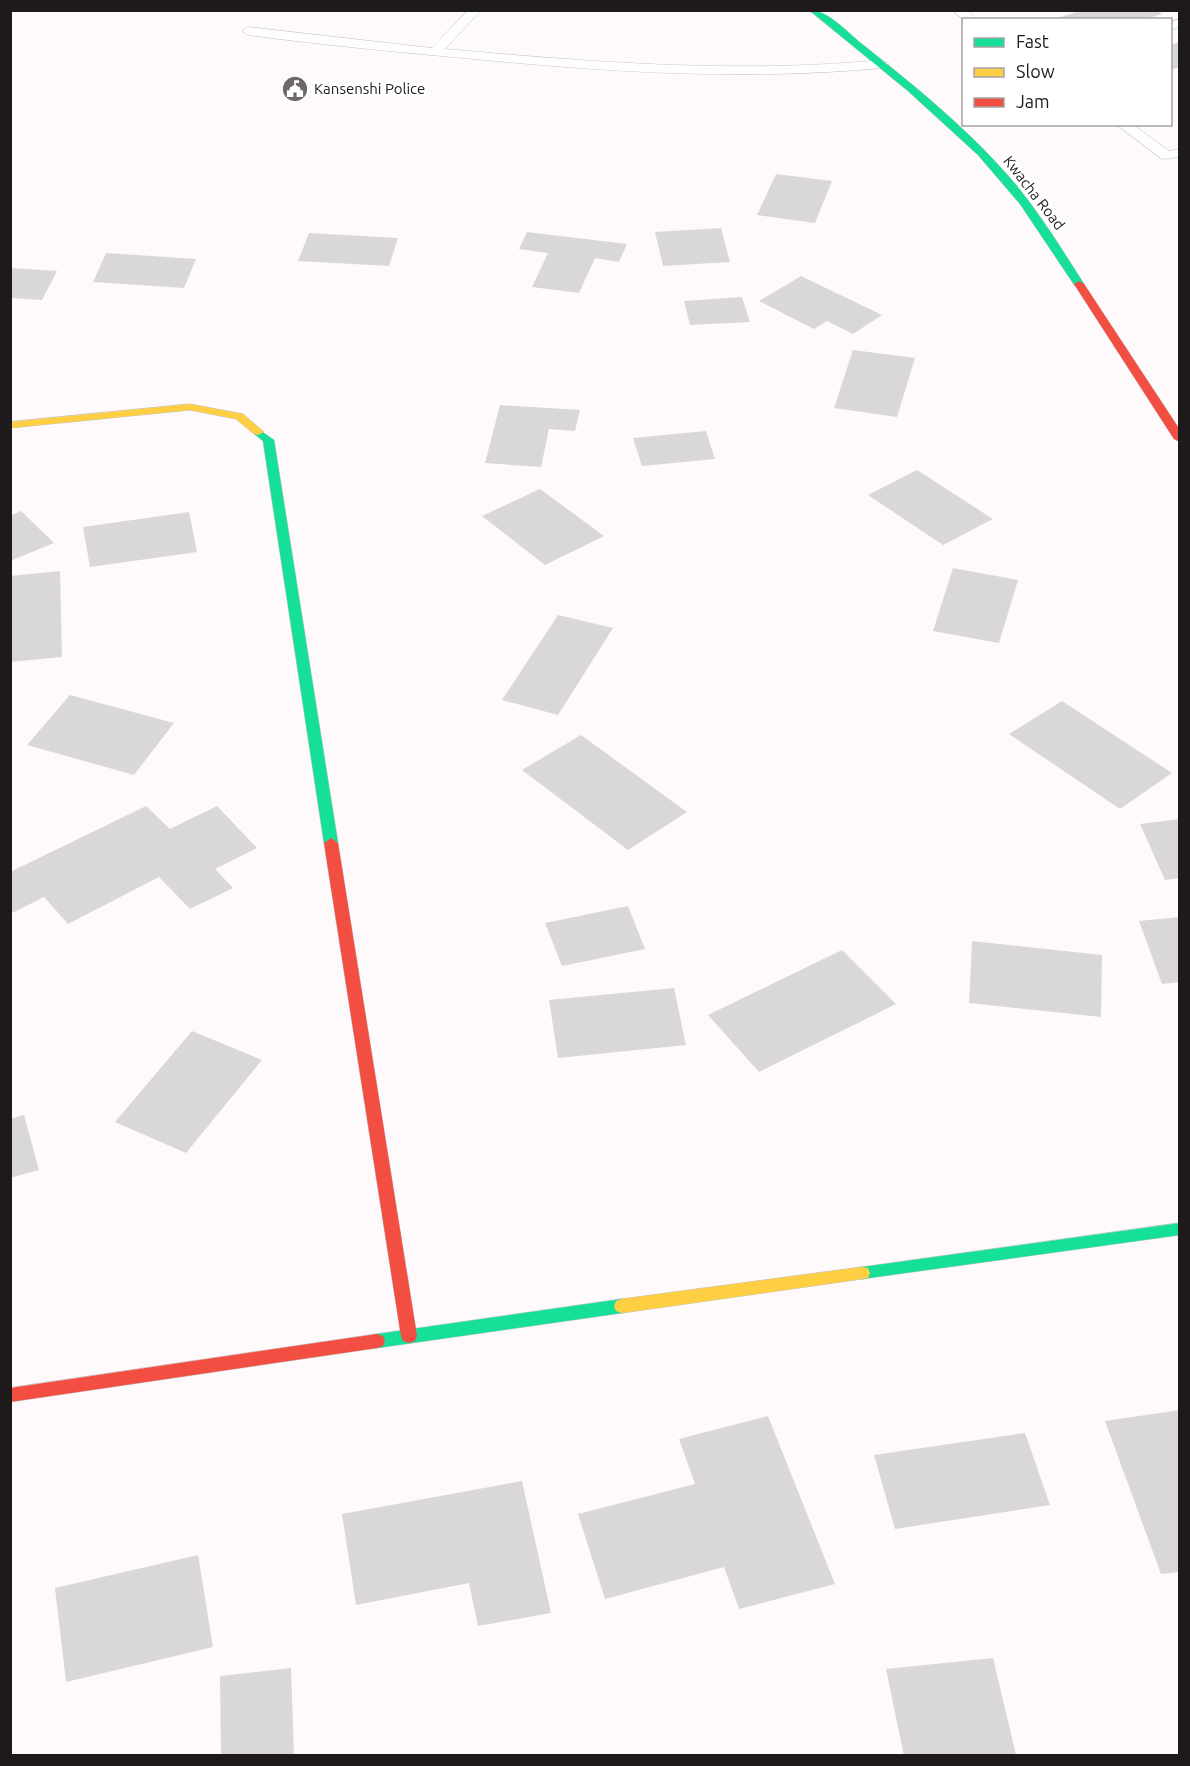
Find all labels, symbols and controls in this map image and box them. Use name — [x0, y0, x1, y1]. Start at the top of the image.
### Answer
legend — [962, 18, 1172, 126]
text: Fast — [1016, 31, 1049, 51]
text: Slow — [1016, 61, 1055, 81]
public building icon: Kansenshi Police — [280, 74, 310, 104]
place label: Kansenshi Police — [314, 80, 425, 97]
text: Jam — [1016, 91, 1050, 111]
street label: Kwacha Road — [1000, 152, 1069, 233]

